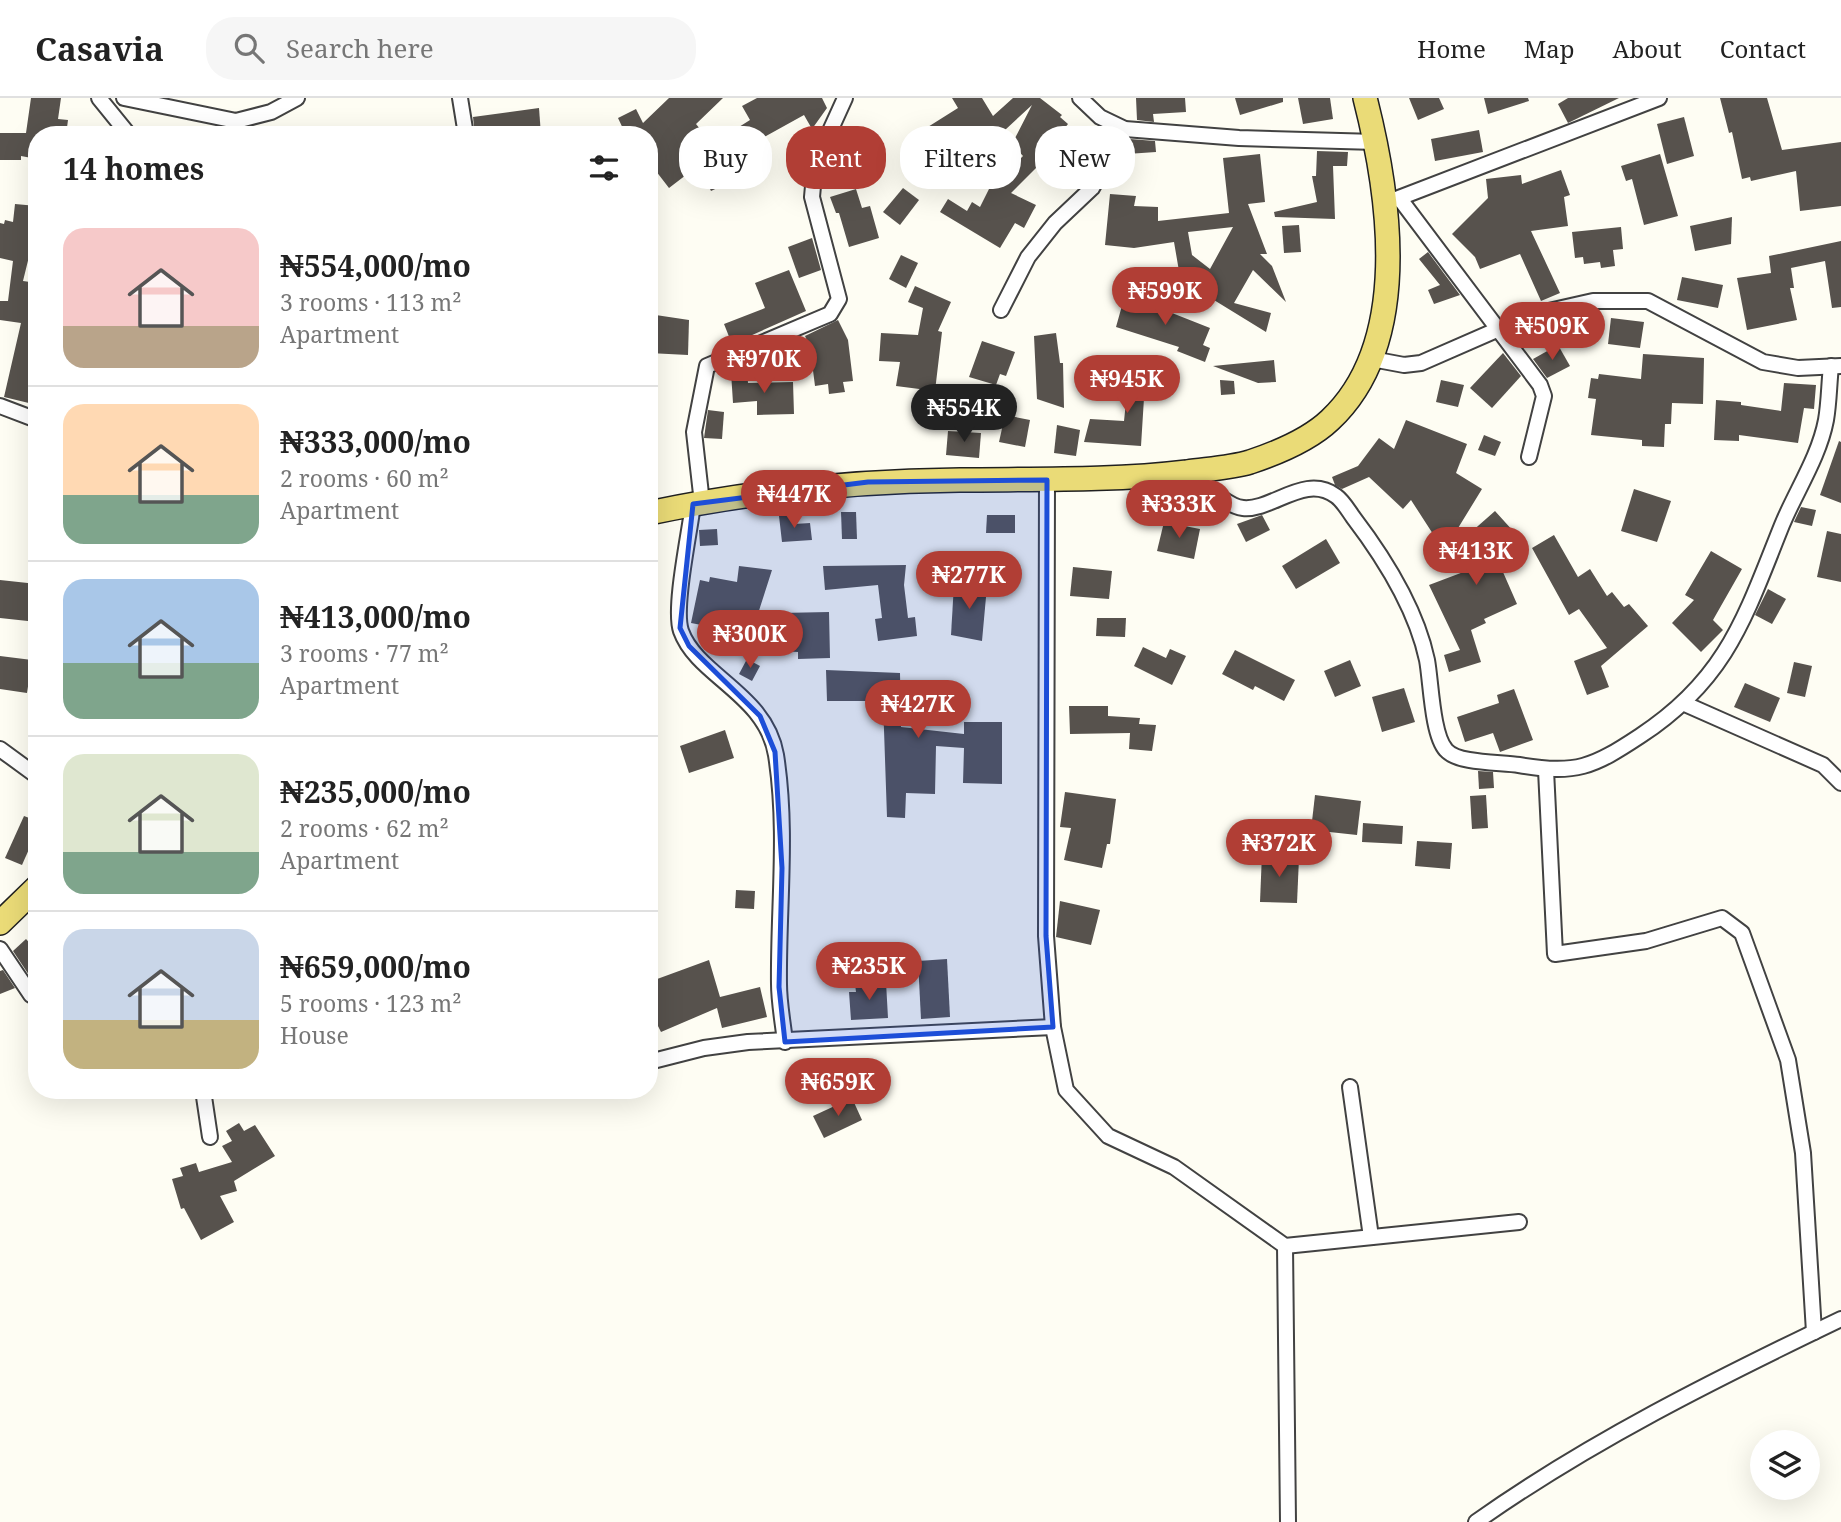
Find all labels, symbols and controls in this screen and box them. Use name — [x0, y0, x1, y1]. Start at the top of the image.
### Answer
search box — [206, 17, 696, 80]
text: Casavia — [35, 26, 164, 71]
icon: search — [230, 29, 268, 67]
text: Search here — [286, 30, 434, 66]
text: Home — [1417, 32, 1486, 65]
text: Map — [1524, 32, 1575, 65]
text: About — [1613, 32, 1682, 65]
text: Contact — [1720, 32, 1806, 65]
chip: Buy — [679, 126, 772, 189]
chip: Rent — [786, 126, 886, 189]
chip: Filters — [900, 126, 1021, 189]
chip: New — [1035, 126, 1135, 189]
text: 14 homes — [63, 148, 204, 189]
icon: filters — [585, 149, 623, 187]
text: ₦554,000/mo — [280, 245, 471, 286]
icon: home — [119, 256, 203, 340]
pin: ₦599K — [1116, 268, 1214, 327]
text: ₦599K — [1128, 274, 1202, 306]
text: 3 rooms · 113 m² — [280, 286, 462, 318]
pin: ₦509K — [1503, 302, 1601, 362]
text: ₦509K — [1515, 309, 1589, 341]
text: Apartment — [280, 318, 399, 350]
pin: ₦970K — [715, 336, 813, 395]
text: ₦970K — [727, 342, 801, 374]
pin: ₦945K — [1078, 356, 1176, 415]
text: ₦945K — [1090, 362, 1164, 394]
pin: ₦554K — [915, 384, 1013, 444]
text: ₦554K — [927, 391, 1001, 423]
text: ₦333,000/mo — [280, 421, 471, 462]
icon: home — [119, 432, 203, 516]
text: 2 rooms · 60 m² — [280, 462, 449, 494]
pin: ₦447K — [745, 470, 843, 530]
text: ₦447K — [757, 477, 831, 509]
pin: ₦333K — [1130, 480, 1228, 540]
text: ₦333K — [1142, 487, 1216, 519]
text: Apartment — [280, 494, 399, 526]
pin: ₦413K — [1427, 528, 1525, 587]
text: ₦413K — [1439, 534, 1513, 566]
pin: ₦277K — [920, 552, 1018, 611]
text: ₦277K — [932, 558, 1006, 590]
text: ₦413,000/mo — [280, 596, 471, 637]
icon: home — [119, 607, 203, 691]
pin: ₦300K — [701, 610, 799, 670]
text: ₦300K — [713, 617, 787, 649]
text: 3 rooms · 77 m² — [280, 637, 449, 669]
text: Apartment — [280, 669, 399, 701]
pin: ₦427K — [869, 680, 967, 740]
text: ₦427K — [881, 687, 955, 719]
text: ₦235,000/mo — [280, 771, 471, 812]
icon: home — [119, 782, 203, 866]
text: 2 rooms · 62 m² — [280, 812, 449, 844]
pin: ₦372K — [1230, 820, 1328, 879]
text: ₦372K — [1242, 826, 1316, 858]
text: Apartment — [280, 844, 399, 876]
pin: ₦235K — [820, 942, 918, 1002]
text: ₦659,000/mo — [280, 946, 471, 987]
text: ₦235K — [832, 949, 906, 981]
icon: home — [119, 957, 203, 1041]
text: 5 rooms · 123 m² — [280, 987, 462, 1019]
text: House — [280, 1019, 349, 1051]
pin: ₦659K — [789, 1058, 887, 1118]
text: ₦659K — [801, 1065, 875, 1097]
map controls — [1750, 1430, 1820, 1500]
button: layers — [1750, 1430, 1820, 1500]

